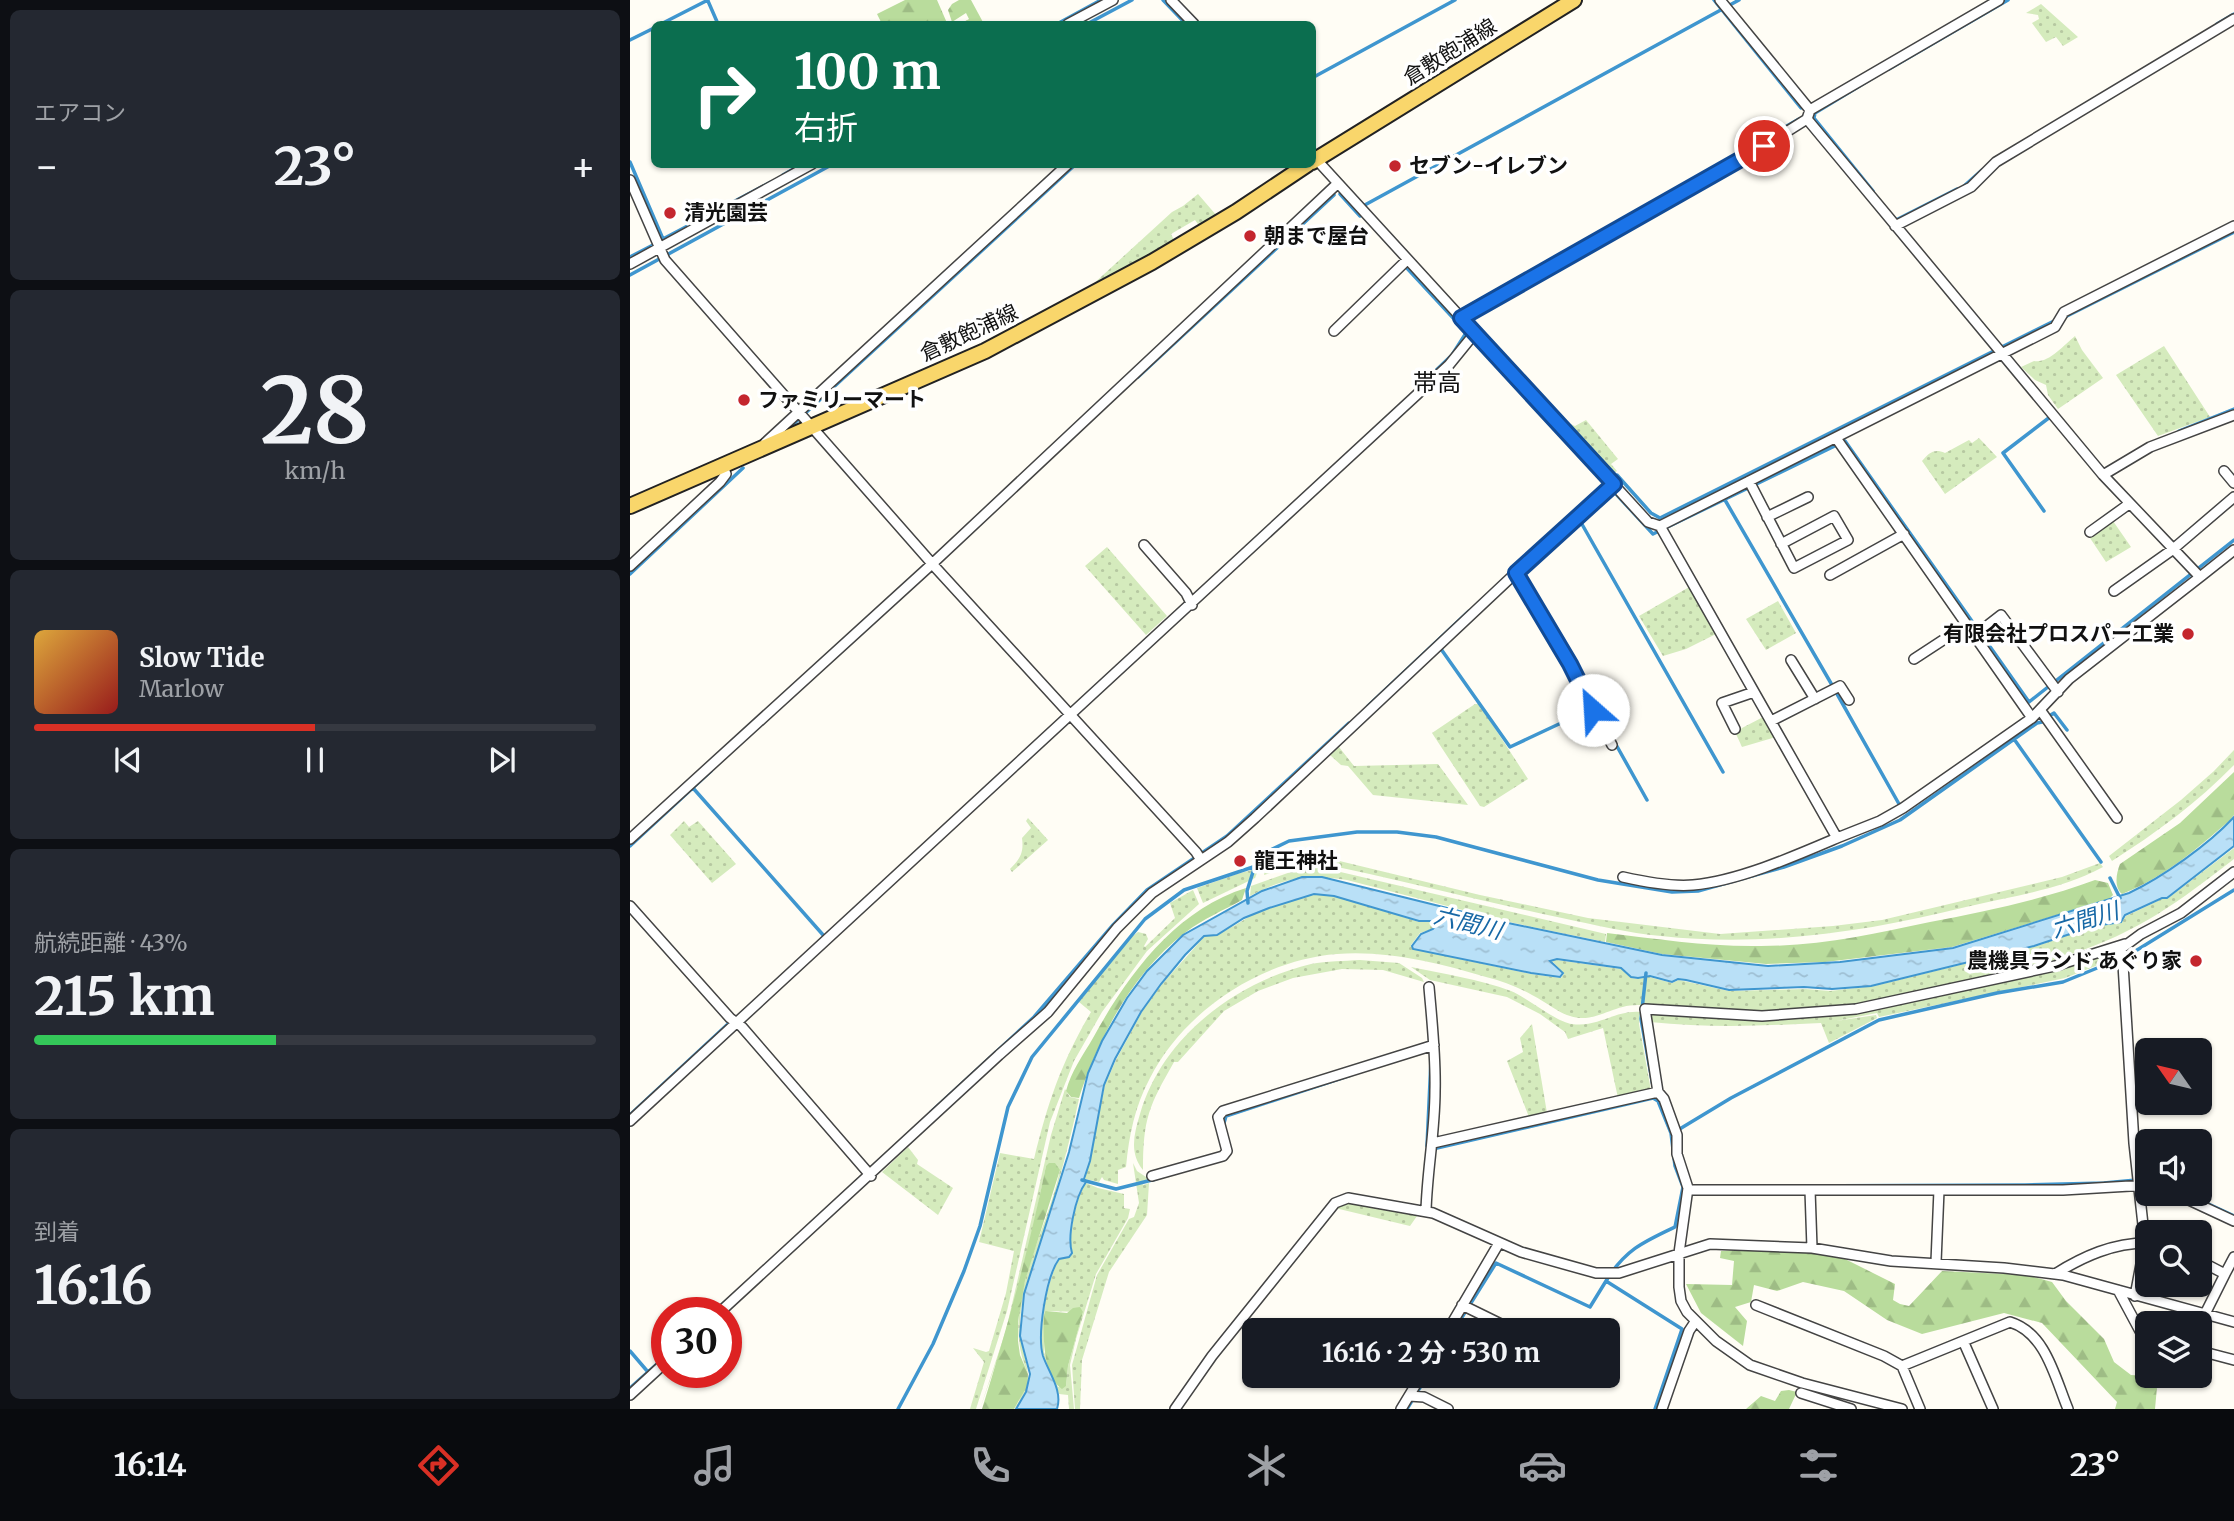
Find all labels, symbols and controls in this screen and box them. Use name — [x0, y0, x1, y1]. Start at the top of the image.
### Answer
street label: 倉敷飽浦線 — [1398, 12, 1501, 91]
text: 100 m — [794, 41, 941, 102]
icon: right — [679, 49, 770, 140]
text: エアコン — [34, 98, 126, 127]
text: 右折 — [794, 108, 858, 148]
pin — [1734, 116, 1794, 176]
icon: arrive — [1745, 127, 1783, 165]
text: 23° — [274, 134, 356, 199]
text: − — [34, 143, 59, 190]
text: + — [571, 143, 596, 190]
place label: セブン-イレブン — [1409, 152, 1568, 179]
marker: セブン-イレブン — [1387, 158, 1403, 174]
place label: 清光園芸 — [684, 199, 768, 226]
marker: 清光園芸 — [662, 205, 678, 221]
place label: 朝まで屋台 — [1264, 222, 1369, 249]
marker: 朝まで屋台 — [1242, 228, 1258, 244]
street label: 倉敷飽浦線 — [916, 298, 1022, 367]
text: 28 — [260, 353, 370, 468]
district label: 帯高 — [1413, 367, 1461, 398]
place label: ファミリーマート — [758, 386, 926, 413]
marker: ファミリーマート — [736, 392, 752, 408]
text: km/h — [285, 456, 345, 485]
place label: 有限会社プロスパー工業 — [1943, 620, 2174, 647]
marker: 有限会社プロスパー工業 — [2180, 626, 2196, 642]
text: Slow Tide — [139, 641, 265, 674]
position arrow — [1556, 673, 1630, 747]
text: Marlow — [139, 674, 224, 703]
icon: previous — [109, 741, 147, 779]
icon: pause — [296, 741, 334, 779]
icon: next — [483, 741, 521, 779]
place label: 龍王神社 — [1254, 847, 1338, 874]
marker: 龍王神社 — [1232, 853, 1248, 869]
water label: 六間川 — [2048, 895, 2125, 943]
water label: 六間川 — [1431, 900, 1508, 946]
text: 航続距離 · 43% — [34, 928, 188, 957]
place label: 農機具ランド あぐり家 — [1967, 947, 2182, 974]
marker: 農機具ランド あぐり家 — [2188, 953, 2204, 969]
text: 215 km — [34, 964, 215, 1029]
north arrow — [2135, 1038, 2212, 1115]
map controls — [2135, 1038, 2212, 1388]
button: sound — [2135, 1129, 2212, 1206]
text: 到着 — [34, 1217, 80, 1246]
button: search — [2135, 1220, 2212, 1297]
text: 16:16 — [34, 1253, 153, 1318]
speed limit sign: 30 — [651, 1297, 742, 1388]
button: layers — [2135, 1311, 2212, 1388]
text: 16:16 · 2 分 · 530 m — [1322, 1336, 1540, 1369]
icon: directions — [414, 1441, 463, 1490]
icon: music — [690, 1441, 739, 1490]
icon: phone — [966, 1441, 1015, 1490]
icon: climate — [1242, 1441, 1291, 1490]
icon: car — [1518, 1441, 1567, 1490]
icon: filters — [1794, 1441, 1843, 1490]
text: 16:14 — [114, 1445, 187, 1485]
text: 23° — [2070, 1445, 2120, 1485]

